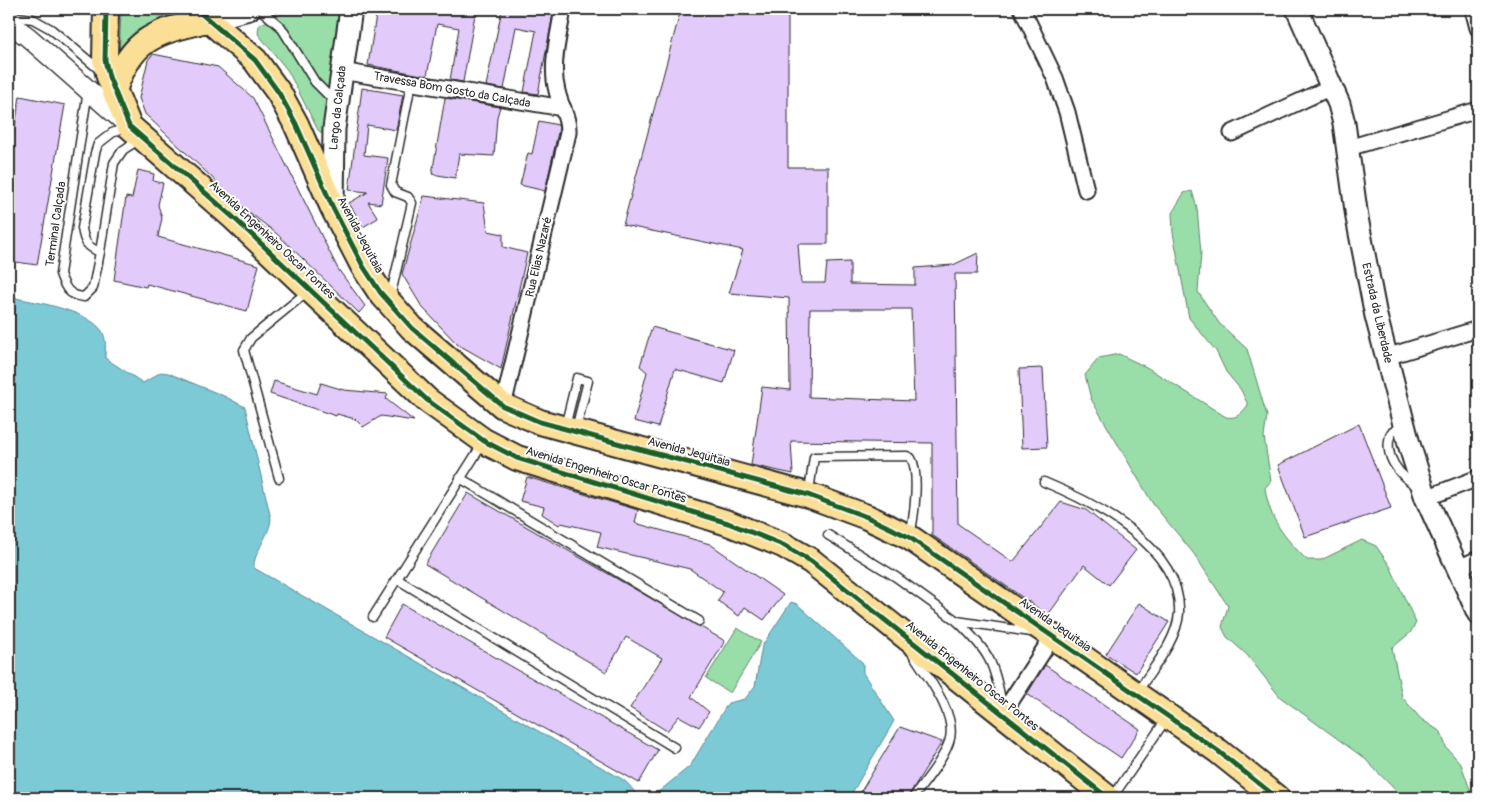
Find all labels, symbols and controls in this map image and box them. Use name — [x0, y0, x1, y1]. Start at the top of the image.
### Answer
street label: Largo da Calçada — [326, 65, 350, 151]
street label: Travessa Bom Gosto da Calçada — [372, 69, 532, 111]
street label: Avenida Engenheiro Oscar Pontes — [206, 178, 339, 303]
street label: Terminal Calçada — [43, 180, 69, 268]
street label: Avenida Jequitaia — [333, 194, 387, 276]
street label: Rua Elias Nazaré — [522, 215, 556, 299]
street label: Estrada da Liberdade — [1358, 261, 1396, 365]
street label: Avenida Jequitaia — [646, 434, 732, 470]
street label: Avenida Engenheiro Oscar Pontes — [524, 443, 689, 507]
street label: Avenida Jequitaia — [1016, 595, 1094, 656]
street label: Avenida Engenheiro Oscar Pontes — [902, 618, 1042, 735]

